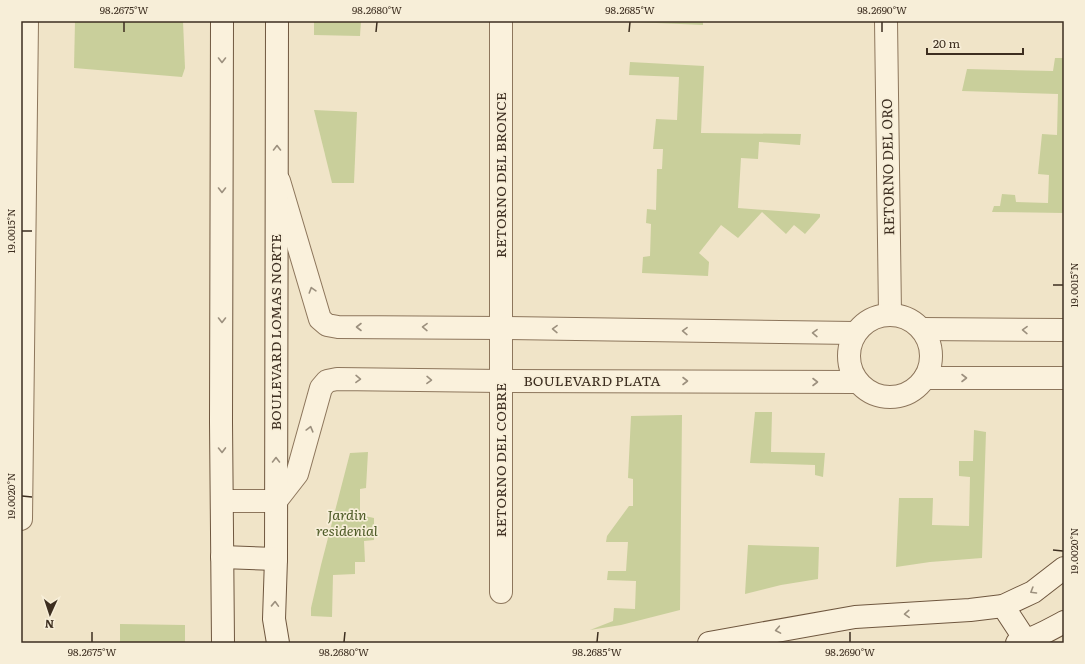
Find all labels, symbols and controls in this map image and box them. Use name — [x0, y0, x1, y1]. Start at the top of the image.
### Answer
text: 98.2675°W — [100, 2, 148, 17]
text: 98.2680°W — [352, 2, 402, 17]
text: 98.2685°W — [605, 2, 655, 17]
text: 98.2690°W — [857, 2, 907, 17]
scale bar — [927, 30, 1023, 56]
text: 20 m — [933, 34, 960, 52]
one-way arrow — [218, 57, 226, 63]
street label: RETORNO DEL BRONCE — [490, 92, 510, 258]
street label: RETORNO DEL ORO — [876, 98, 898, 236]
one-way arrow — [273, 145, 281, 151]
one-way arrow — [218, 187, 226, 193]
text: 19.0015°N — [3, 209, 18, 253]
street label: BOULEVARD LOMAS NORTE — [265, 234, 285, 430]
text: 19.0015°N — [1066, 263, 1081, 307]
one-way arrow — [308, 286, 317, 293]
one-way arrow — [218, 317, 226, 323]
one-way arrow — [356, 323, 362, 331]
one-way arrow — [422, 323, 428, 331]
one-way arrow — [552, 325, 558, 333]
one-way arrow — [1022, 326, 1028, 334]
one-way arrow — [682, 327, 688, 335]
one-way arrow — [812, 329, 818, 337]
street label: BOULEVARD PLATA — [524, 370, 661, 390]
one-way arrow — [961, 374, 967, 382]
one-way arrow — [355, 375, 361, 383]
one-way arrow — [426, 376, 432, 384]
one-way arrow — [682, 377, 688, 385]
one-way arrow — [812, 378, 818, 386]
street label: RETORNO DEL COBRE — [490, 383, 510, 537]
one-way arrow — [305, 425, 314, 432]
one-way arrow — [218, 447, 226, 453]
one-way arrow — [272, 457, 280, 463]
text: 19.0020°N — [3, 473, 18, 519]
park label: Jardin residenial — [316, 504, 378, 540]
text: 19.0020°N — [1066, 528, 1081, 574]
one-way arrow — [1030, 587, 1037, 594]
north arrow — [30, 594, 70, 634]
one-way arrow — [271, 601, 279, 607]
one-way arrow — [904, 609, 910, 618]
text: N — [44, 617, 54, 633]
one-way arrow — [775, 625, 781, 634]
text: 98.2675°W — [68, 644, 116, 659]
text: 98.2680°W — [319, 644, 369, 659]
text: 98.2685°W — [572, 644, 622, 659]
text: 98.2690°W — [825, 644, 875, 659]

